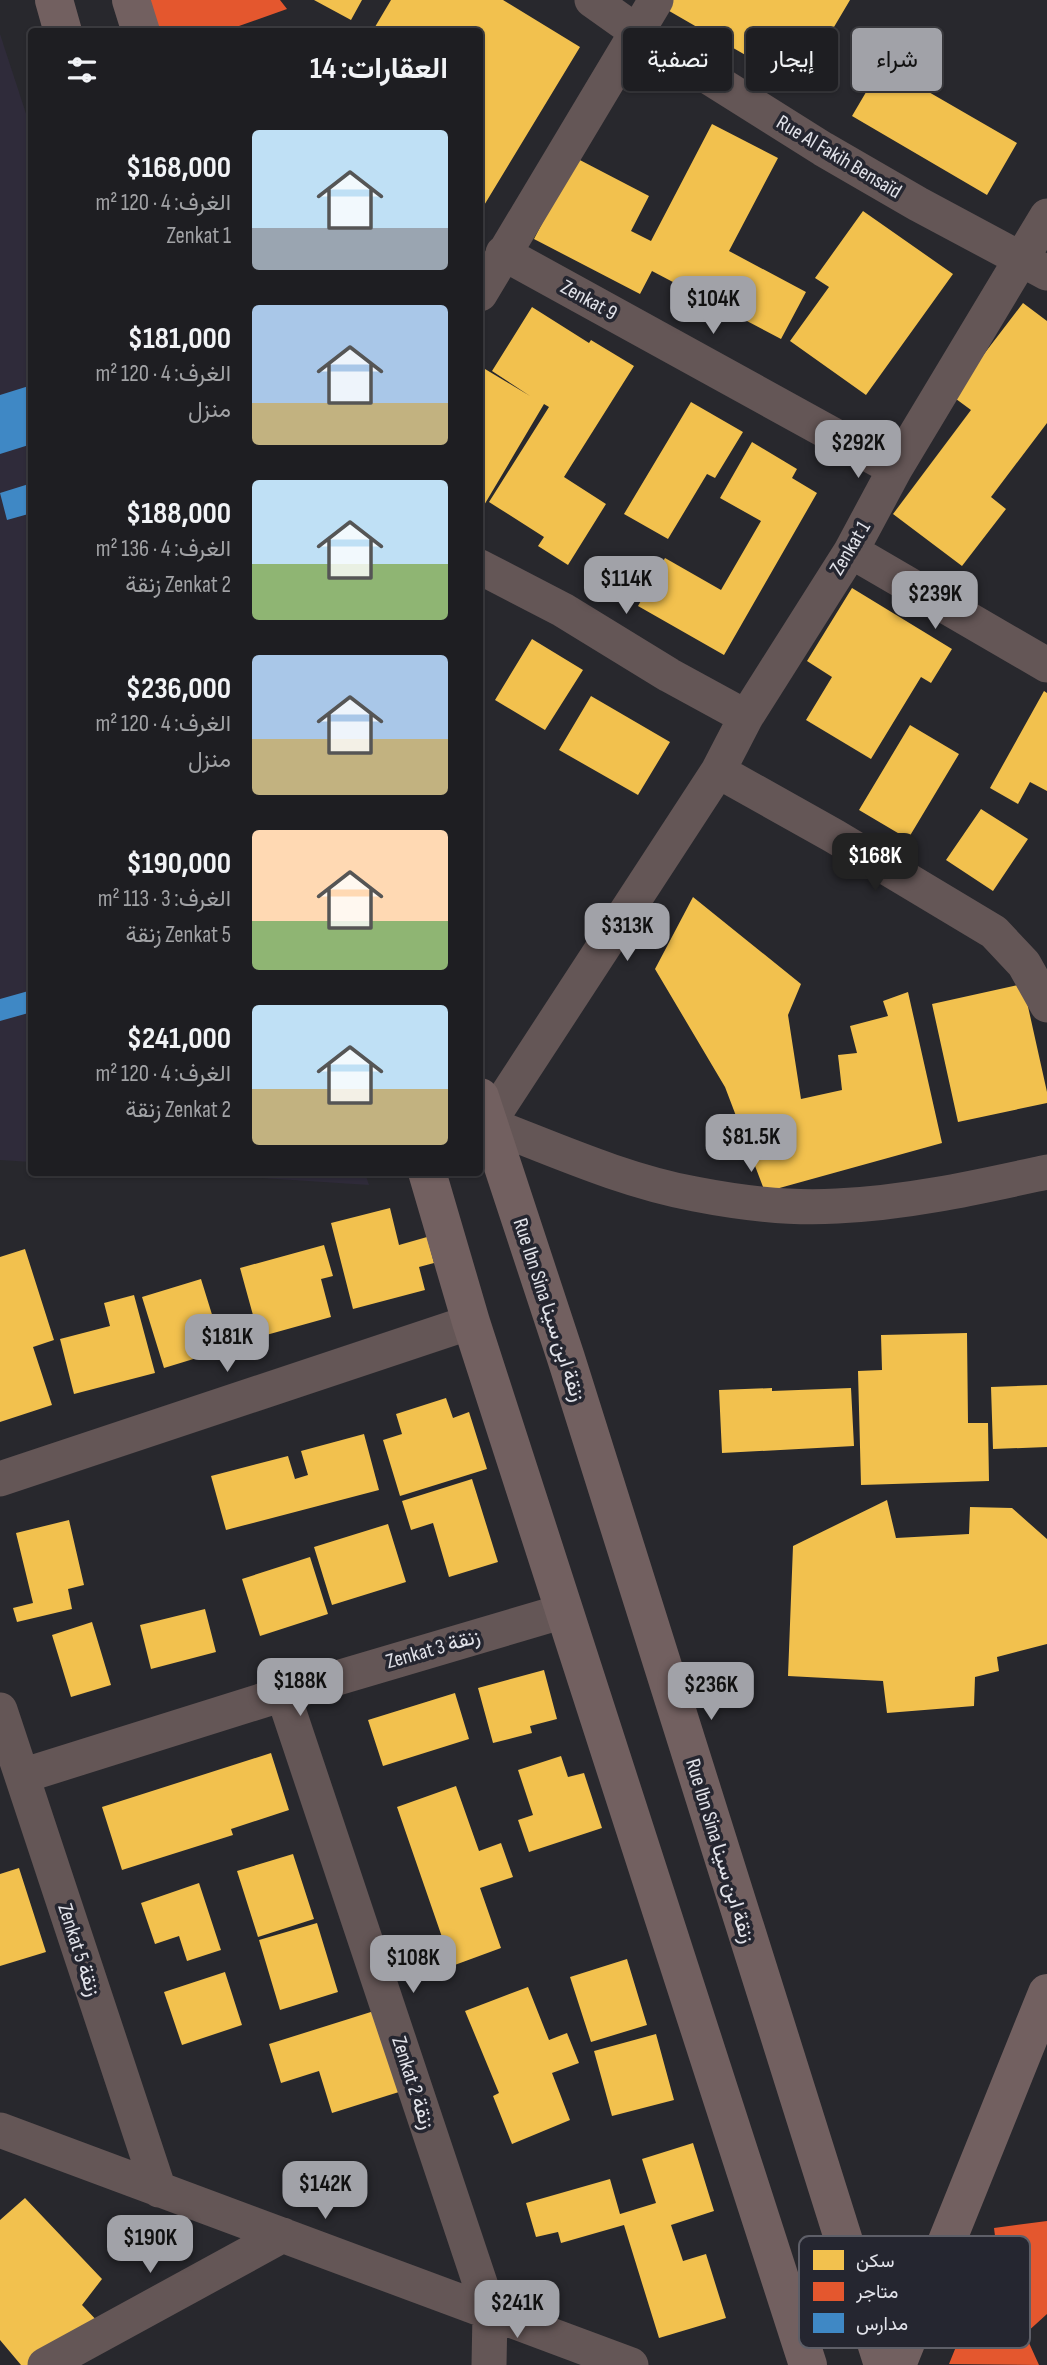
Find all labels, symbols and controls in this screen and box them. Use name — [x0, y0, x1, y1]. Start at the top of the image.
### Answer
chip: تصفية — [623, 28, 732, 91]
chip: إيجار — [746, 28, 838, 91]
chip: شراء — [852, 28, 942, 91]
icon: filters — [63, 51, 101, 89]
text: العقارات: 14 — [310, 51, 448, 87]
street label: Rue Al Fakih Bensaïd — [772, 110, 906, 204]
text: $168,000 — [126, 150, 231, 186]
icon: home — [308, 158, 392, 242]
text: الغرف: 4 · 120 m² — [95, 189, 231, 217]
text: Zenkat 1 — [166, 222, 231, 250]
street label: Zenkat 9 — [556, 274, 622, 326]
pin: $104K — [664, 276, 762, 336]
text: $104K — [686, 285, 740, 313]
text: $181,000 — [128, 321, 231, 357]
icon: home — [308, 333, 392, 417]
text: الغرف: 4 · 120 m² — [95, 360, 231, 388]
text: منزل — [188, 396, 231, 424]
pin: $292K — [809, 420, 907, 480]
text: $292K — [831, 429, 885, 457]
text: $188,000 — [126, 496, 231, 532]
icon: home — [308, 508, 392, 592]
street label: Zenkat 1 — [824, 516, 876, 580]
text: الغرف: 4 · 136 m² — [96, 535, 231, 563]
pin: $114K — [577, 556, 675, 616]
text: $114K — [600, 565, 652, 593]
text: Zenkat 2 زنقة — [125, 571, 231, 599]
pin: $239K — [886, 572, 984, 631]
text: $239K — [908, 580, 962, 608]
text: $236,000 — [126, 671, 231, 707]
icon: home — [308, 683, 392, 767]
text: الغرف: 4 · 120 m² — [95, 710, 231, 738]
text: منزل — [188, 746, 231, 774]
pin: $168K — [826, 834, 924, 893]
text: $168K — [848, 842, 902, 870]
text: $190,000 — [126, 846, 231, 882]
icon: home — [308, 858, 392, 942]
text: الغرف: 3 · 113 m² — [98, 885, 231, 913]
pin: $313K — [578, 904, 676, 963]
text: $313K — [601, 912, 653, 940]
text: Zenkat 5 زنقة — [125, 921, 231, 949]
text: $241,000 — [127, 1021, 231, 1057]
icon: home — [308, 1033, 392, 1117]
text: الغرف: 4 · 120 m² — [95, 1060, 231, 1088]
text: Zenkat 2 زنقة — [125, 1096, 231, 1124]
pin: $81.5K — [694, 1114, 808, 1174]
text: $81.5K — [722, 1123, 780, 1151]
street label: Rue Ibn Sina زنقة ابن سينا — [508, 1215, 590, 1405]
pin: $181K — [178, 1314, 276, 1374]
text: $181K — [201, 1323, 253, 1351]
street label: Zenkat 3 زنقة — [383, 1624, 483, 1674]
pin: $188K — [251, 1658, 349, 1718]
pin: $236K — [662, 1662, 760, 1722]
text: $188K — [273, 1667, 327, 1695]
text: $236K — [684, 1671, 738, 1699]
street label: Rue Ibn Sina زنقة ابن سينا — [680, 1756, 760, 1946]
street label: Zenkat 5 زنقة — [52, 1900, 106, 2000]
pin: $108K — [364, 1936, 462, 1995]
text: $108K — [386, 1944, 440, 1972]
street label: Zenkat 2 زنقة — [386, 2033, 440, 2133]
pin: $142K — [276, 2162, 374, 2221]
text: $142K — [298, 2170, 352, 2198]
pin: $190K — [101, 2216, 199, 2275]
text: $190K — [123, 2224, 177, 2252]
legend — [799, 2236, 1030, 2348]
text: سكن — [856, 2250, 894, 2273]
pin: $241K — [468, 2280, 566, 2340]
text: متاجر — [855, 2281, 898, 2304]
text: $241K — [490, 2289, 544, 2317]
text: مدارس — [856, 2313, 908, 2336]

